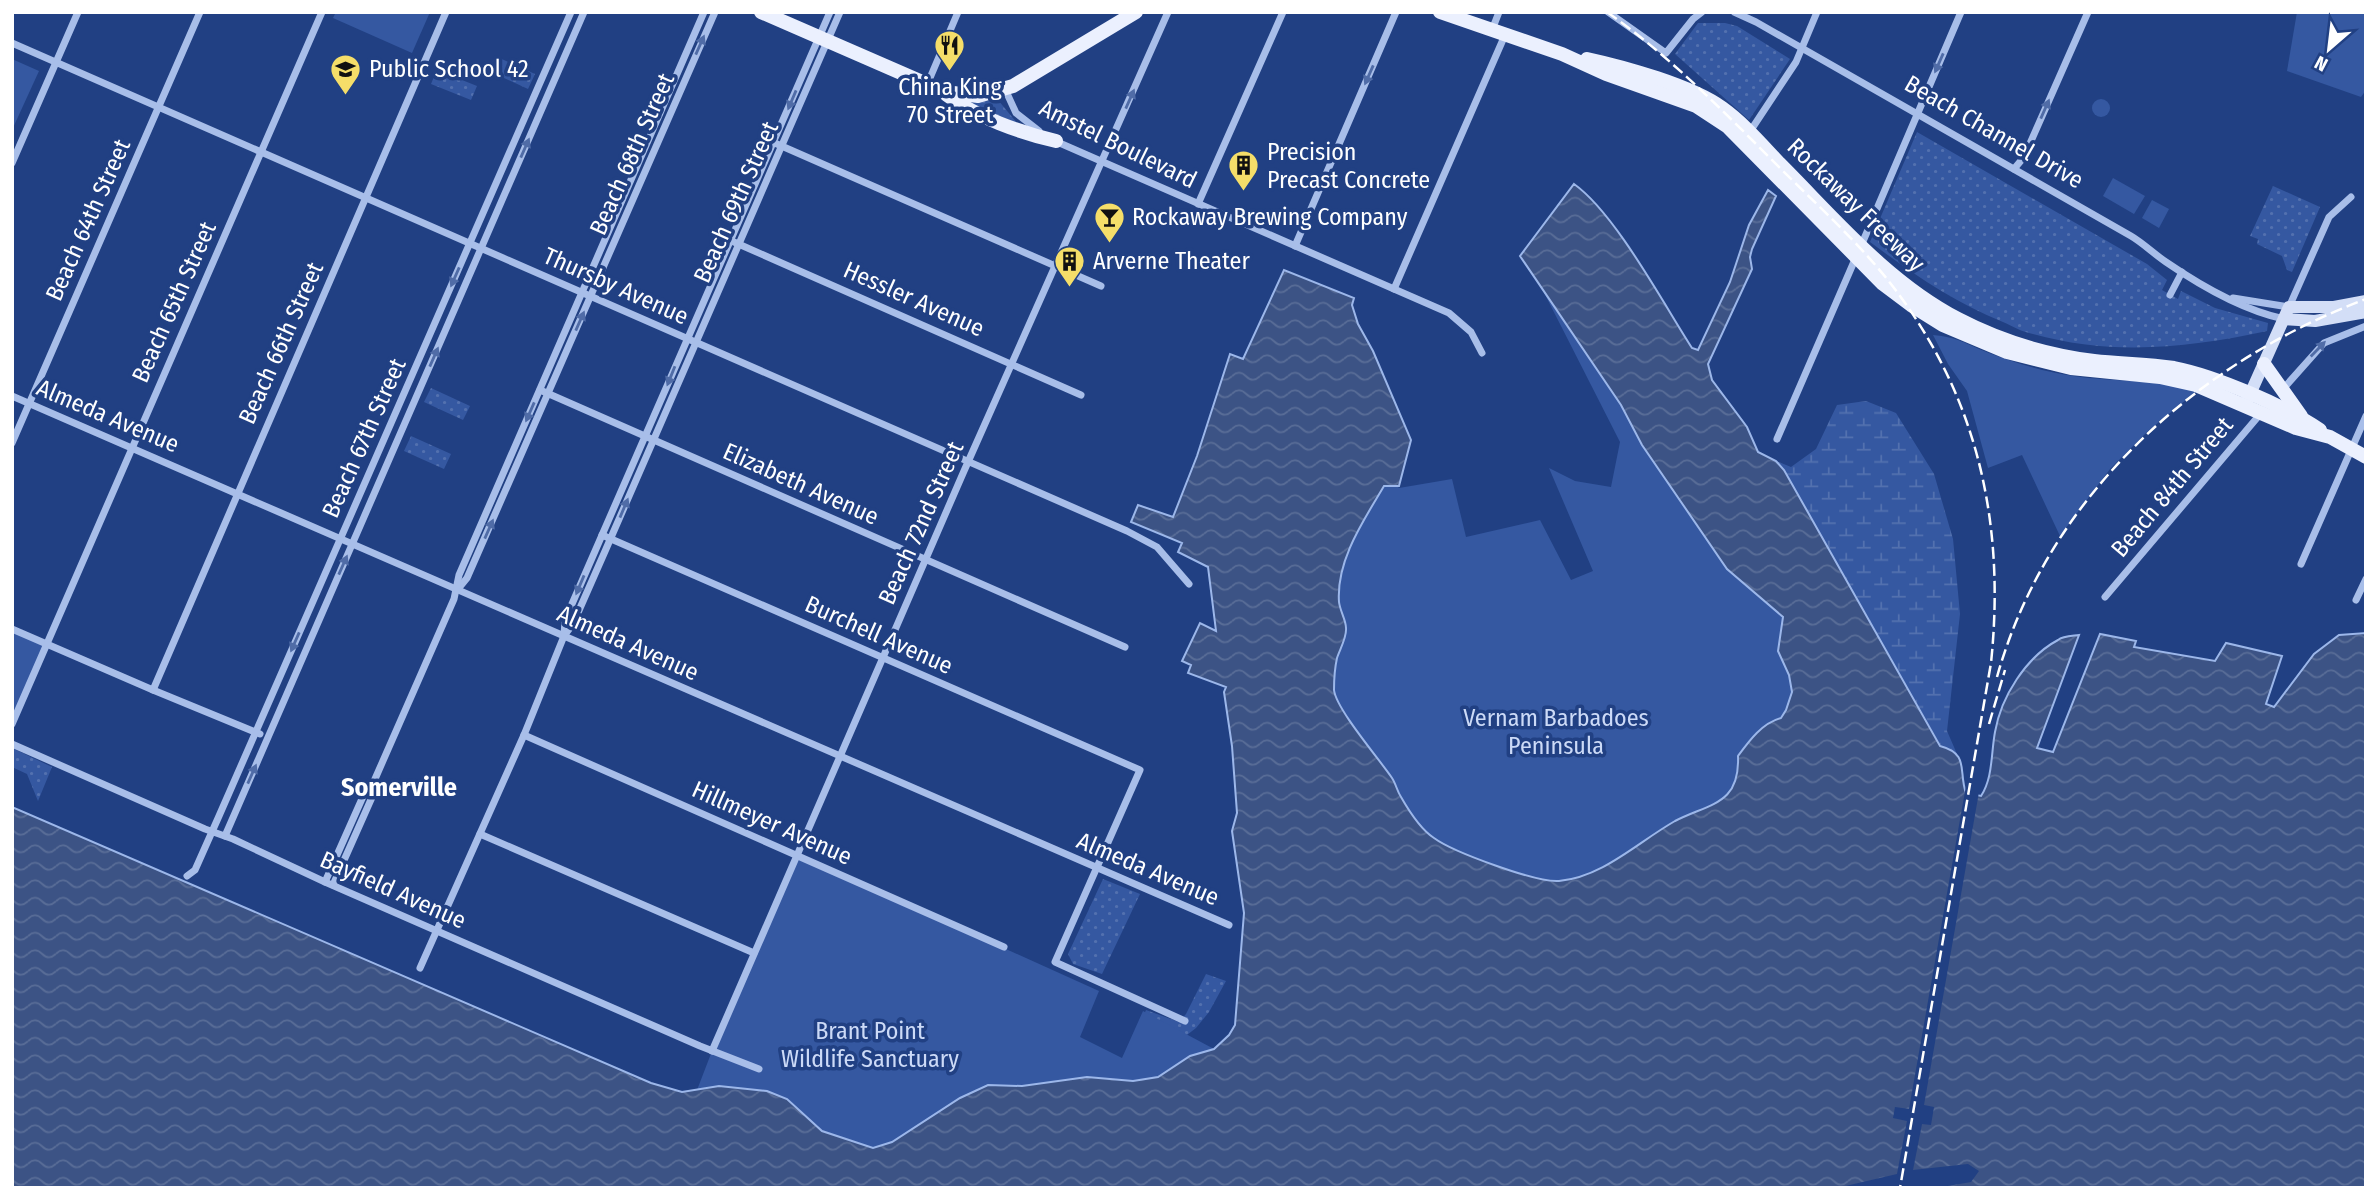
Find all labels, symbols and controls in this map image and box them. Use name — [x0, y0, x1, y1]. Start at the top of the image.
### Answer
north arrow — [2294, 14, 2364, 84]
restaurant icon: China King 70 Street — [933, 28, 967, 72]
one-way arrow — [695, 34, 706, 55]
text: N — [2311, 51, 2332, 76]
school or university icon: Public School 42 — [329, 52, 363, 96]
one-way arrow — [1933, 53, 1945, 73]
place label: Public School 42 — [369, 55, 529, 83]
one-way arrow — [1363, 65, 1375, 85]
street label: Beach 68th Street — [584, 69, 680, 239]
street label: Beach Channel Drive — [1900, 70, 2088, 194]
place label: China King 70 Street — [898, 73, 1002, 129]
one-way arrow — [1124, 89, 1136, 109]
one-way arrow — [786, 90, 797, 111]
street label: Amstel Boulevard — [1035, 94, 1201, 194]
one-way arrow — [2040, 99, 2051, 120]
street label: Beach 69th Street — [688, 117, 784, 287]
street label: Rockaway Freeway — [1782, 132, 1931, 278]
street label: Beach 64th Street — [40, 135, 136, 305]
one-way arrow — [519, 138, 531, 158]
place label: Precision Precast Concrete — [1267, 138, 1430, 194]
building icon: Precision Precast Concrete — [1227, 149, 1261, 193]
bar icon: Rockaway Brewing Company — [1092, 200, 1126, 244]
place label: Rockaway Brewing Company — [1132, 203, 1408, 231]
street label: Beach 65th Street — [126, 217, 222, 387]
street label: Thursby Avenue — [539, 242, 693, 330]
building icon: Arverne Theater — [1053, 244, 1087, 288]
place label: Arverne Theater — [1093, 247, 1250, 275]
street label: Hessler Avenue — [839, 256, 989, 342]
street label: Beach 66th Street — [233, 258, 329, 428]
one-way arrow — [449, 267, 461, 287]
one-way arrow — [574, 311, 586, 331]
one-way arrow — [2309, 342, 2326, 358]
one-way arrow — [429, 346, 440, 367]
street label: Beach 67th Street — [316, 354, 412, 522]
one-way arrow — [665, 366, 676, 387]
street label: Almeda Avenue — [33, 373, 183, 459]
one-way arrow — [524, 402, 536, 422]
street label: Beach 84th Street — [2105, 411, 2239, 563]
street label: Elizabeth Avenue — [719, 437, 883, 531]
street label: Beach 72nd Street — [873, 437, 970, 609]
one-way arrow — [618, 498, 630, 518]
one-way arrow — [484, 519, 495, 540]
one-way arrow — [337, 555, 349, 575]
one-way arrow — [574, 574, 585, 595]
street label: Burchell Avenue — [801, 590, 957, 680]
street label: Almeda Avenue — [553, 599, 703, 687]
one-way arrow — [289, 632, 300, 653]
park label: Vernam Barbadoes Peninsula — [1463, 704, 1649, 760]
one-way arrow — [247, 763, 258, 784]
district label: Somerville — [341, 772, 457, 803]
street label: Hillmeyer Avenue — [688, 775, 856, 871]
street label: Almeda Avenue — [1073, 826, 1223, 912]
street label: Bayfield Avenue — [316, 845, 470, 935]
park label: Brant Point Wildlife Sanctuary — [781, 1017, 959, 1073]

